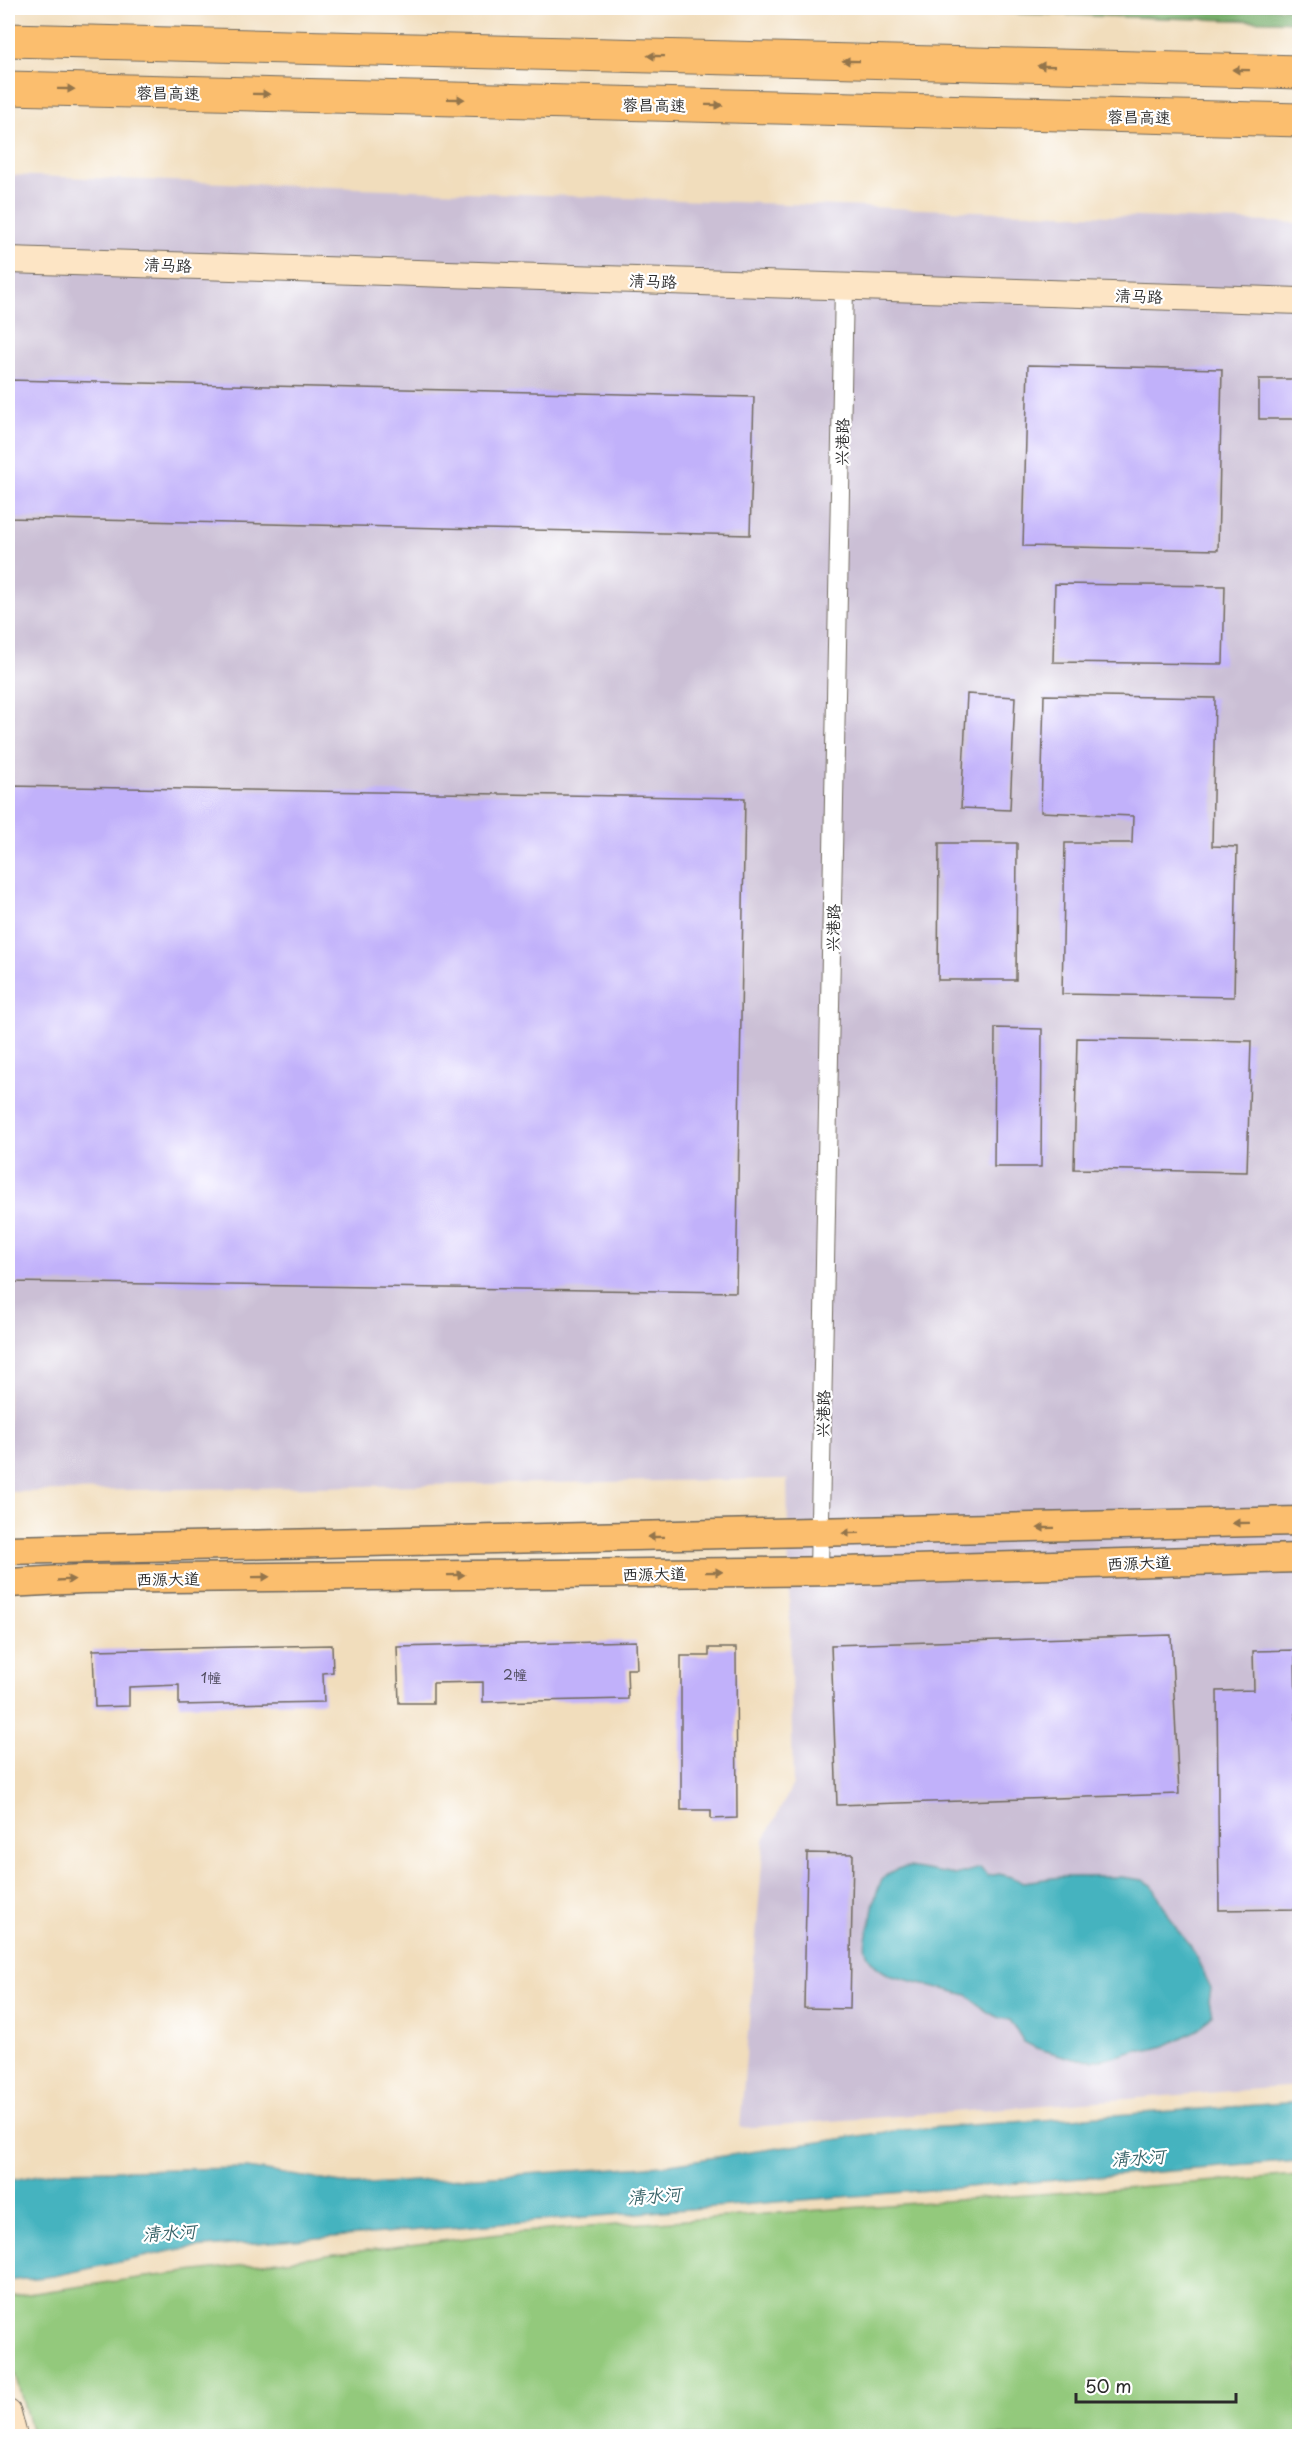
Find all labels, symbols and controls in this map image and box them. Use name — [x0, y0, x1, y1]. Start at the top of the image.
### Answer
one-way arrow — [647, 51, 666, 61]
one-way arrow — [842, 56, 861, 66]
one-way arrow — [1037, 61, 1056, 70]
one-way arrow — [1232, 66, 1251, 75]
street label: 蓉昌高速 — [136, 79, 200, 105]
one-way arrow — [56, 84, 75, 94]
one-way arrow — [251, 89, 270, 99]
street label: 蓉昌高速 — [622, 91, 686, 117]
one-way arrow — [446, 94, 465, 104]
one-way arrow — [704, 101, 723, 110]
street label: 蓉昌高速 — [1107, 103, 1171, 129]
street label: 清马路 — [144, 251, 192, 277]
street label: 清马路 — [629, 267, 677, 293]
street label: 清马路 — [1115, 282, 1163, 308]
street label: 兴港路 — [829, 418, 853, 466]
street label: 兴港路 — [820, 904, 844, 952]
street label: 兴港路 — [810, 1390, 834, 1438]
one-way arrow — [1232, 1518, 1251, 1527]
one-way arrow — [1037, 1523, 1056, 1532]
one-way arrow — [842, 1528, 861, 1537]
one-way arrow — [647, 1532, 666, 1542]
street label: 西源大道 — [1107, 1549, 1171, 1575]
street label: 西源大道 — [622, 1560, 686, 1586]
street label: 西源大道 — [136, 1565, 200, 1591]
one-way arrow — [704, 1567, 723, 1577]
one-way arrow — [446, 1570, 465, 1580]
one-way arrow — [251, 1572, 270, 1582]
one-way arrow — [56, 1576, 75, 1585]
house number: 2幢 — [503, 1664, 527, 1685]
house number: 1幢 — [201, 1667, 221, 1688]
water label: 清水河 — [1110, 2141, 1169, 2172]
water label: 清水河 — [626, 2179, 685, 2210]
water label: 清水河 — [141, 2216, 200, 2247]
scale bar — [1076, 2366, 1236, 2404]
text: 50 m — [1085, 2372, 1132, 2399]

